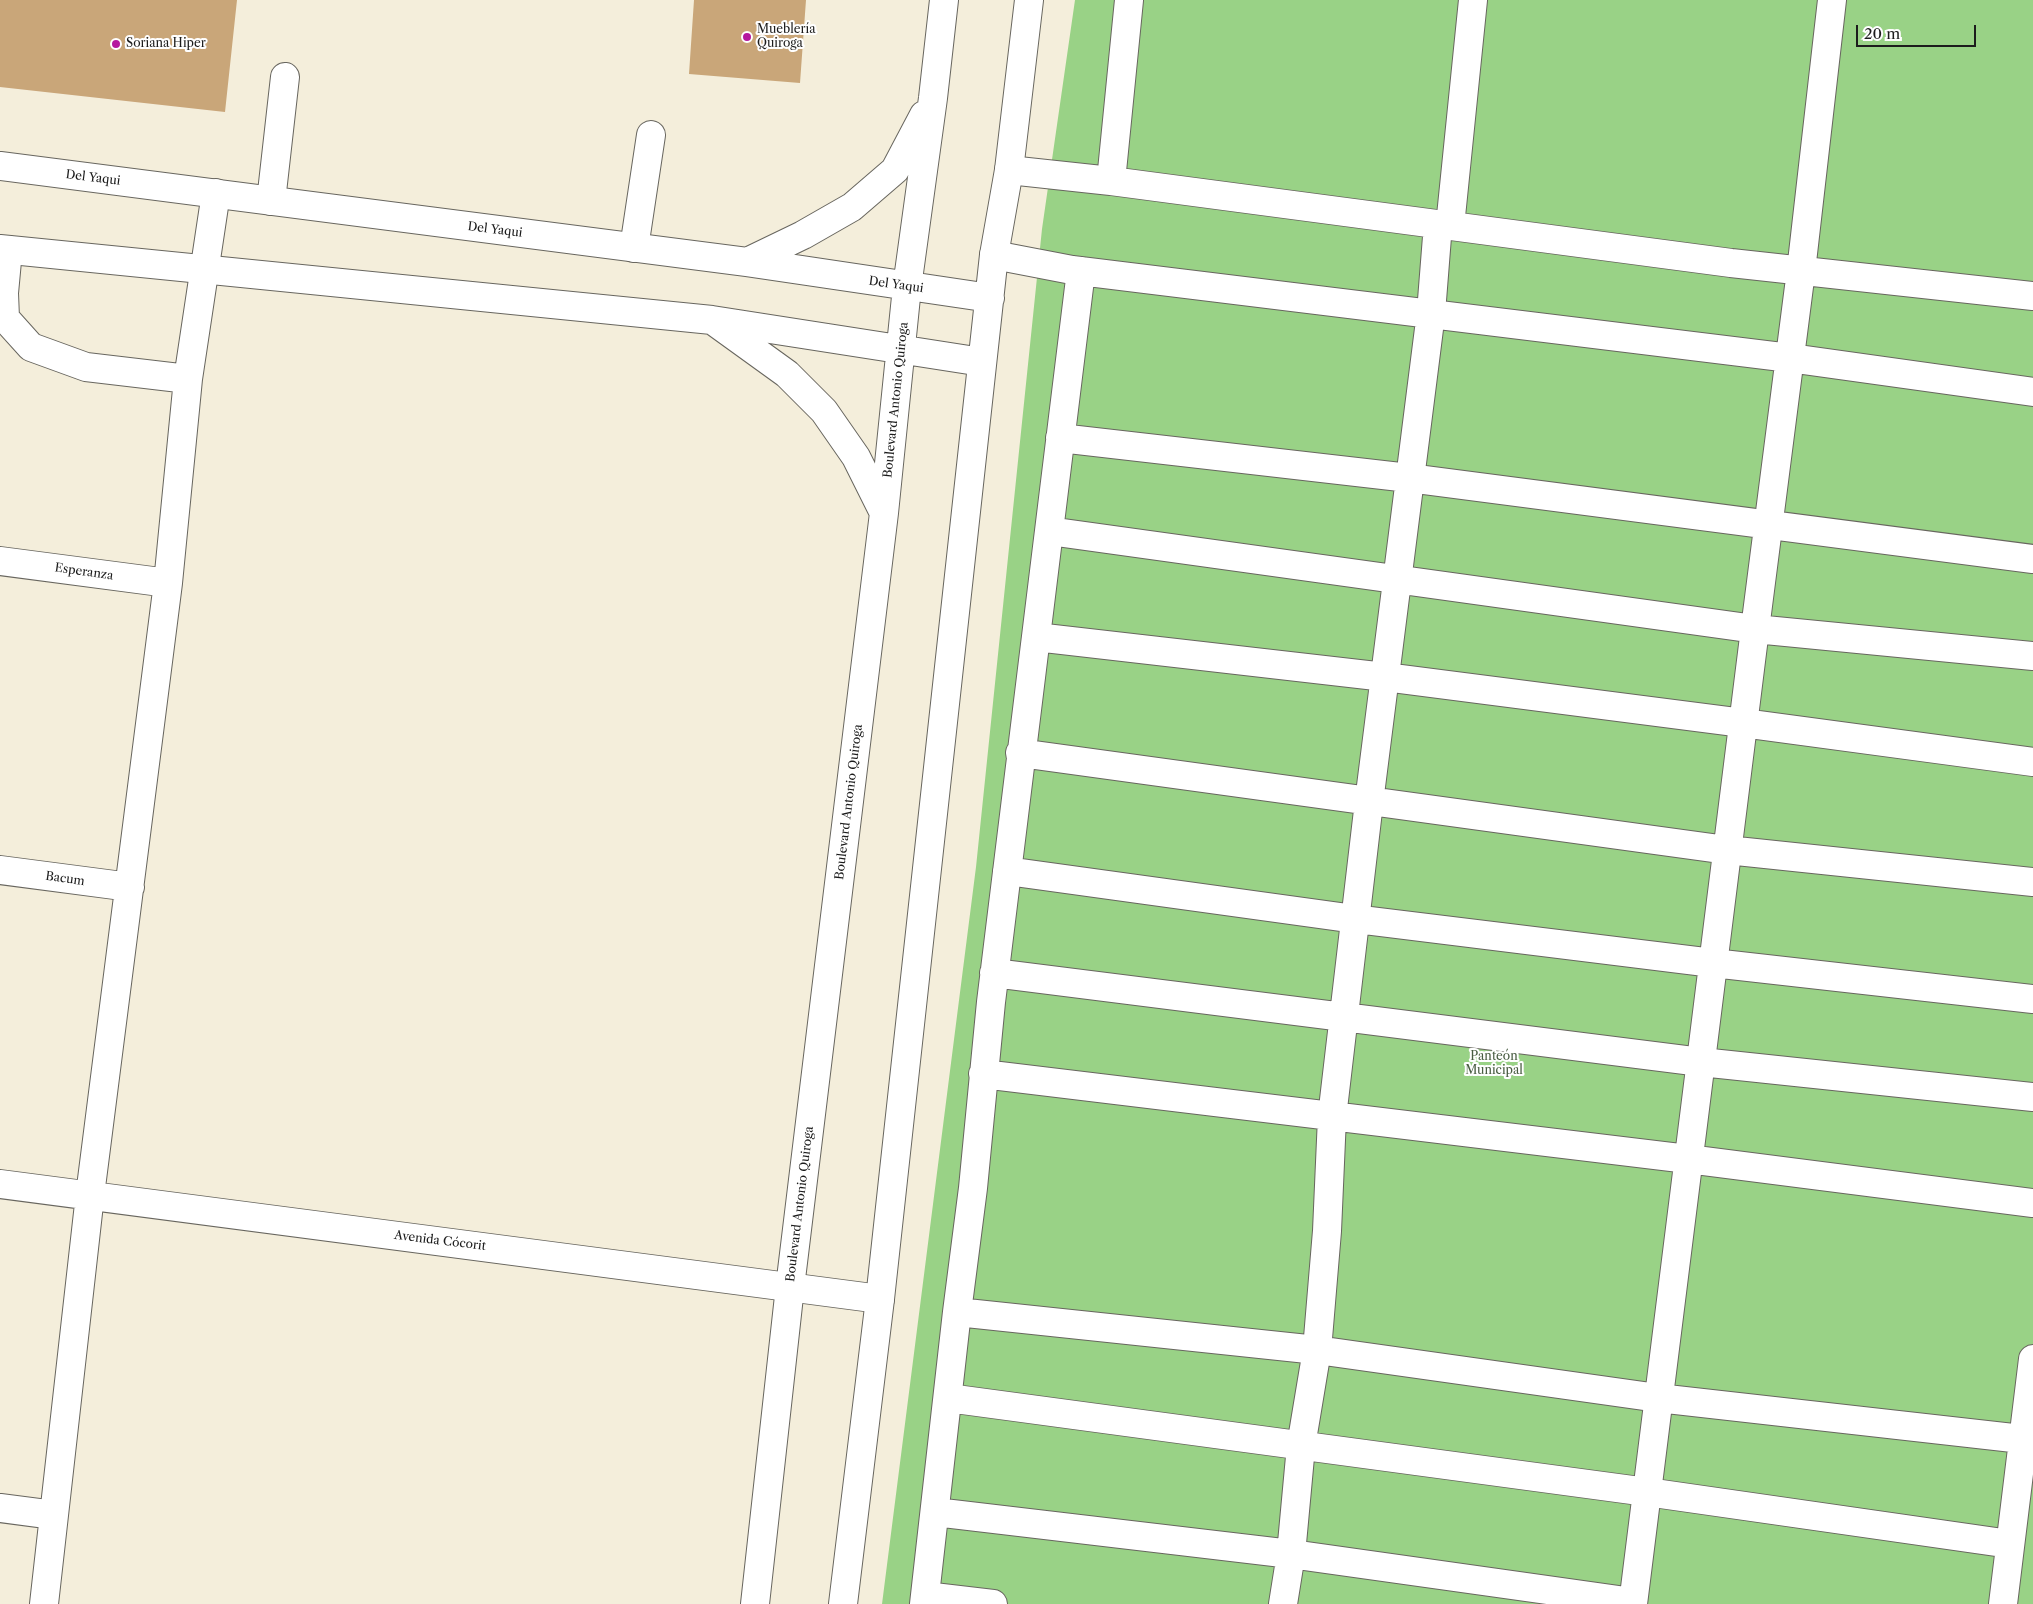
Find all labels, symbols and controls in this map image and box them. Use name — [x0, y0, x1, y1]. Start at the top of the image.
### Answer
scale bar — [1858, 15, 1978, 47]
place label: Mueblería Quiroga — [757, 23, 816, 51]
text: 20 m — [1864, 24, 1900, 43]
marker: Mueblería Quiroga — [741, 31, 753, 43]
place label: Soriana Hiper — [126, 37, 206, 51]
marker: Soriana Hiper — [110, 38, 122, 50]
street label: Del Yaqui — [65, 167, 121, 189]
street label: Del Yaqui — [467, 219, 523, 241]
street label: Del Yaqui — [868, 274, 924, 296]
street label: Boulevard Antonio Quiroga — [881, 321, 911, 479]
street label: Esperanza — [54, 561, 114, 583]
street label: Boulevard Antonio Quiroga — [832, 723, 866, 881]
street label: Bacum — [44, 869, 86, 889]
park label: Panteón Municipal — [1465, 1050, 1523, 1078]
street label: Boulevard Antonio Quiroga — [783, 1125, 817, 1283]
street label: Avenida Cócorit — [393, 1228, 487, 1254]

